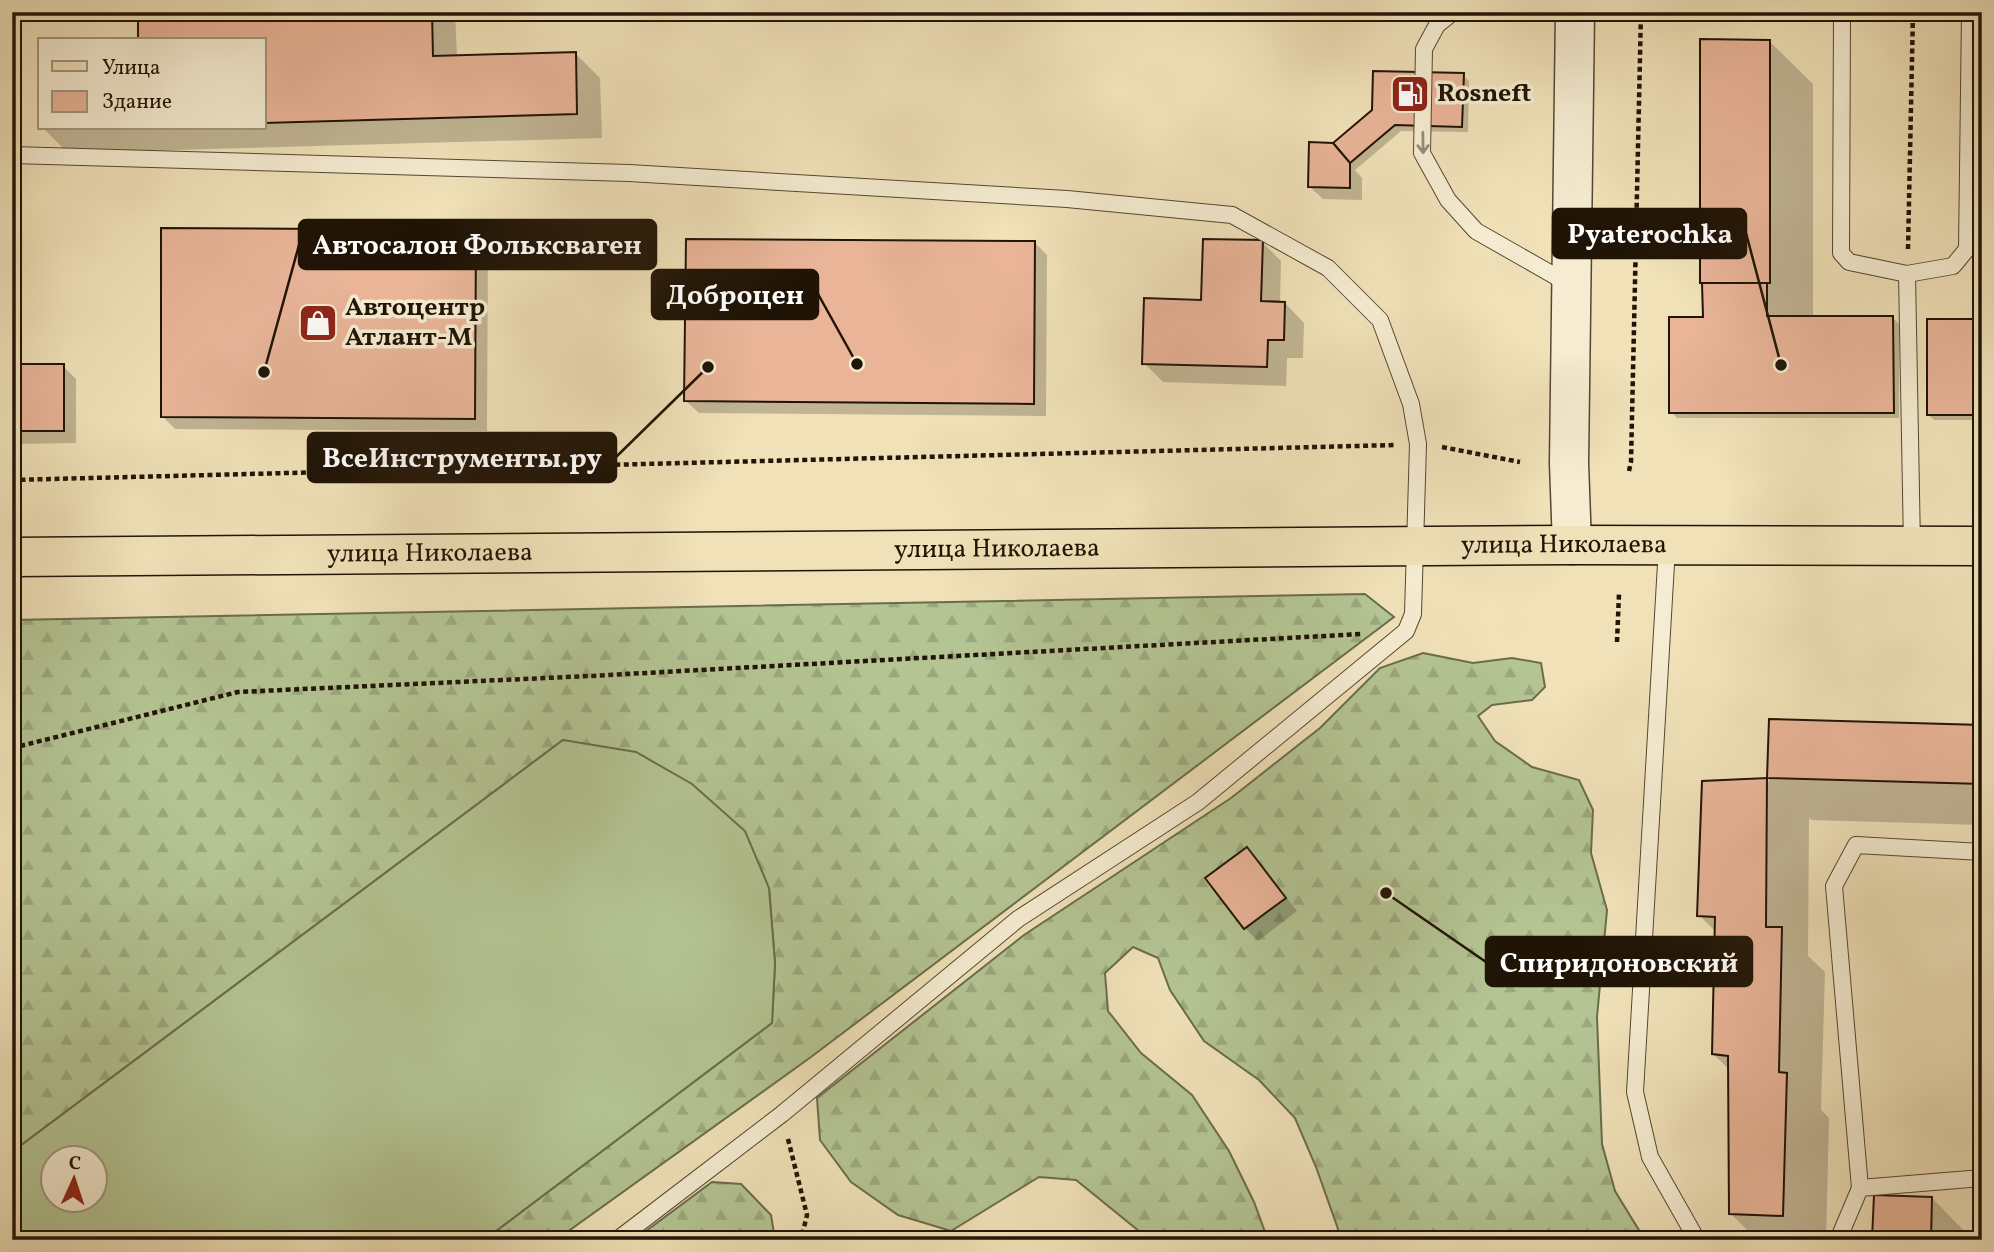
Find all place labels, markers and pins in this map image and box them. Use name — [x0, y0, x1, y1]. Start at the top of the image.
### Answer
fuel station icon: Rosneft — [1389, 73, 1431, 115]
place label: Rosneft — [1437, 76, 1531, 112]
callout: Pyaterochka — [1553, 209, 1746, 258]
callout: Автосалон Фольксваген — [299, 220, 656, 269]
callout: Доброцен — [652, 270, 818, 319]
place label: Автоцентр Атлант-М — [345, 290, 485, 356]
shop icon: Автоцентр Атлант-М — [297, 302, 339, 344]
callout: ВсеИнструменты.ру — [308, 433, 616, 482]
callout: Спиридоновский — [1486, 937, 1752, 986]

